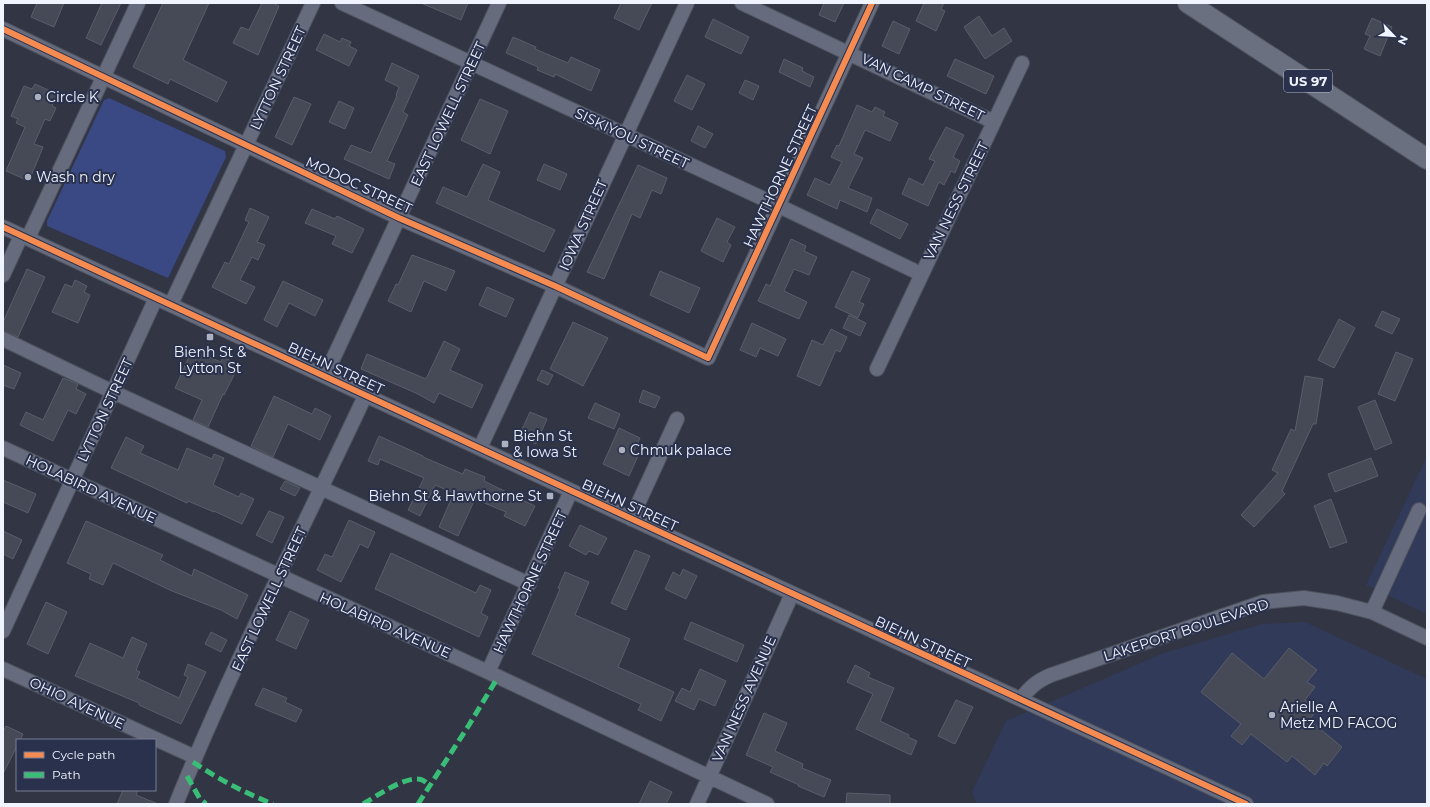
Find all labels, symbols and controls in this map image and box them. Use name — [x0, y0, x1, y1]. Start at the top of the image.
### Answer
north arrow — [1374, 16, 1414, 56]
street label: LYTTON STREET — [246, 23, 310, 133]
text: N — [1395, 33, 1411, 47]
street label: EAST LOWELL STREET — [407, 39, 489, 189]
street label: VAN CAMP STREET — [859, 49, 987, 125]
road number: US 97 — [1284, 70, 1332, 92]
place label: Circle K — [46, 88, 99, 106]
marker: Circle K — [33, 92, 43, 102]
street label: HAWTHORNE STREET — [739, 102, 821, 250]
street label: SISKIYOU STREET — [572, 104, 692, 172]
street label: VAN NESS STREET — [920, 139, 992, 263]
street label: MODOC STREET — [303, 152, 415, 218]
place label: Wash n dry — [36, 168, 115, 186]
marker: Wash n dry — [23, 172, 33, 182]
street label: IOWA STREET — [555, 177, 611, 273]
marker: Bienh St & Lytton St — [205, 332, 215, 342]
street label: BIEHN STREET — [285, 338, 387, 398]
place label: Bienh St & Lytton St — [174, 343, 247, 377]
street label: LYTTON STREET — [73, 355, 137, 465]
place label: Biehn St & Iowa St — [513, 427, 577, 461]
marker: Biehn St & Iowa St — [500, 439, 510, 449]
place label: Chmuk palace — [630, 441, 732, 459]
marker: Chmuk palace — [617, 445, 627, 455]
street label: HOLABIRD AVENUE — [23, 451, 159, 527]
street label: BIEHN STREET — [579, 475, 681, 535]
place label: Biehn St & Hawthorne St — [368, 487, 542, 505]
marker: Biehn St & Hawthorne St — [545, 491, 555, 501]
street label: HAWTHORNE STREET — [489, 508, 571, 656]
street label: EAST LOWELL STREET — [228, 524, 310, 674]
street label: HOLABIRD AVENUE — [317, 588, 453, 662]
street label: LAKEPORT BOULEVARD — [1101, 595, 1271, 665]
street label: BIEHN STREET — [872, 612, 974, 672]
street label: VAN NESS AVENUE — [708, 633, 780, 765]
street label: OHIO AVENUE — [26, 673, 128, 733]
place label: Arielle A Metz MD FACOG — [1280, 698, 1397, 732]
marker: Arielle A Metz MD FACOG — [1267, 710, 1277, 720]
legend — [16, 739, 156, 791]
text: Cycle path — [52, 747, 115, 762]
text: Path — [52, 767, 81, 782]

